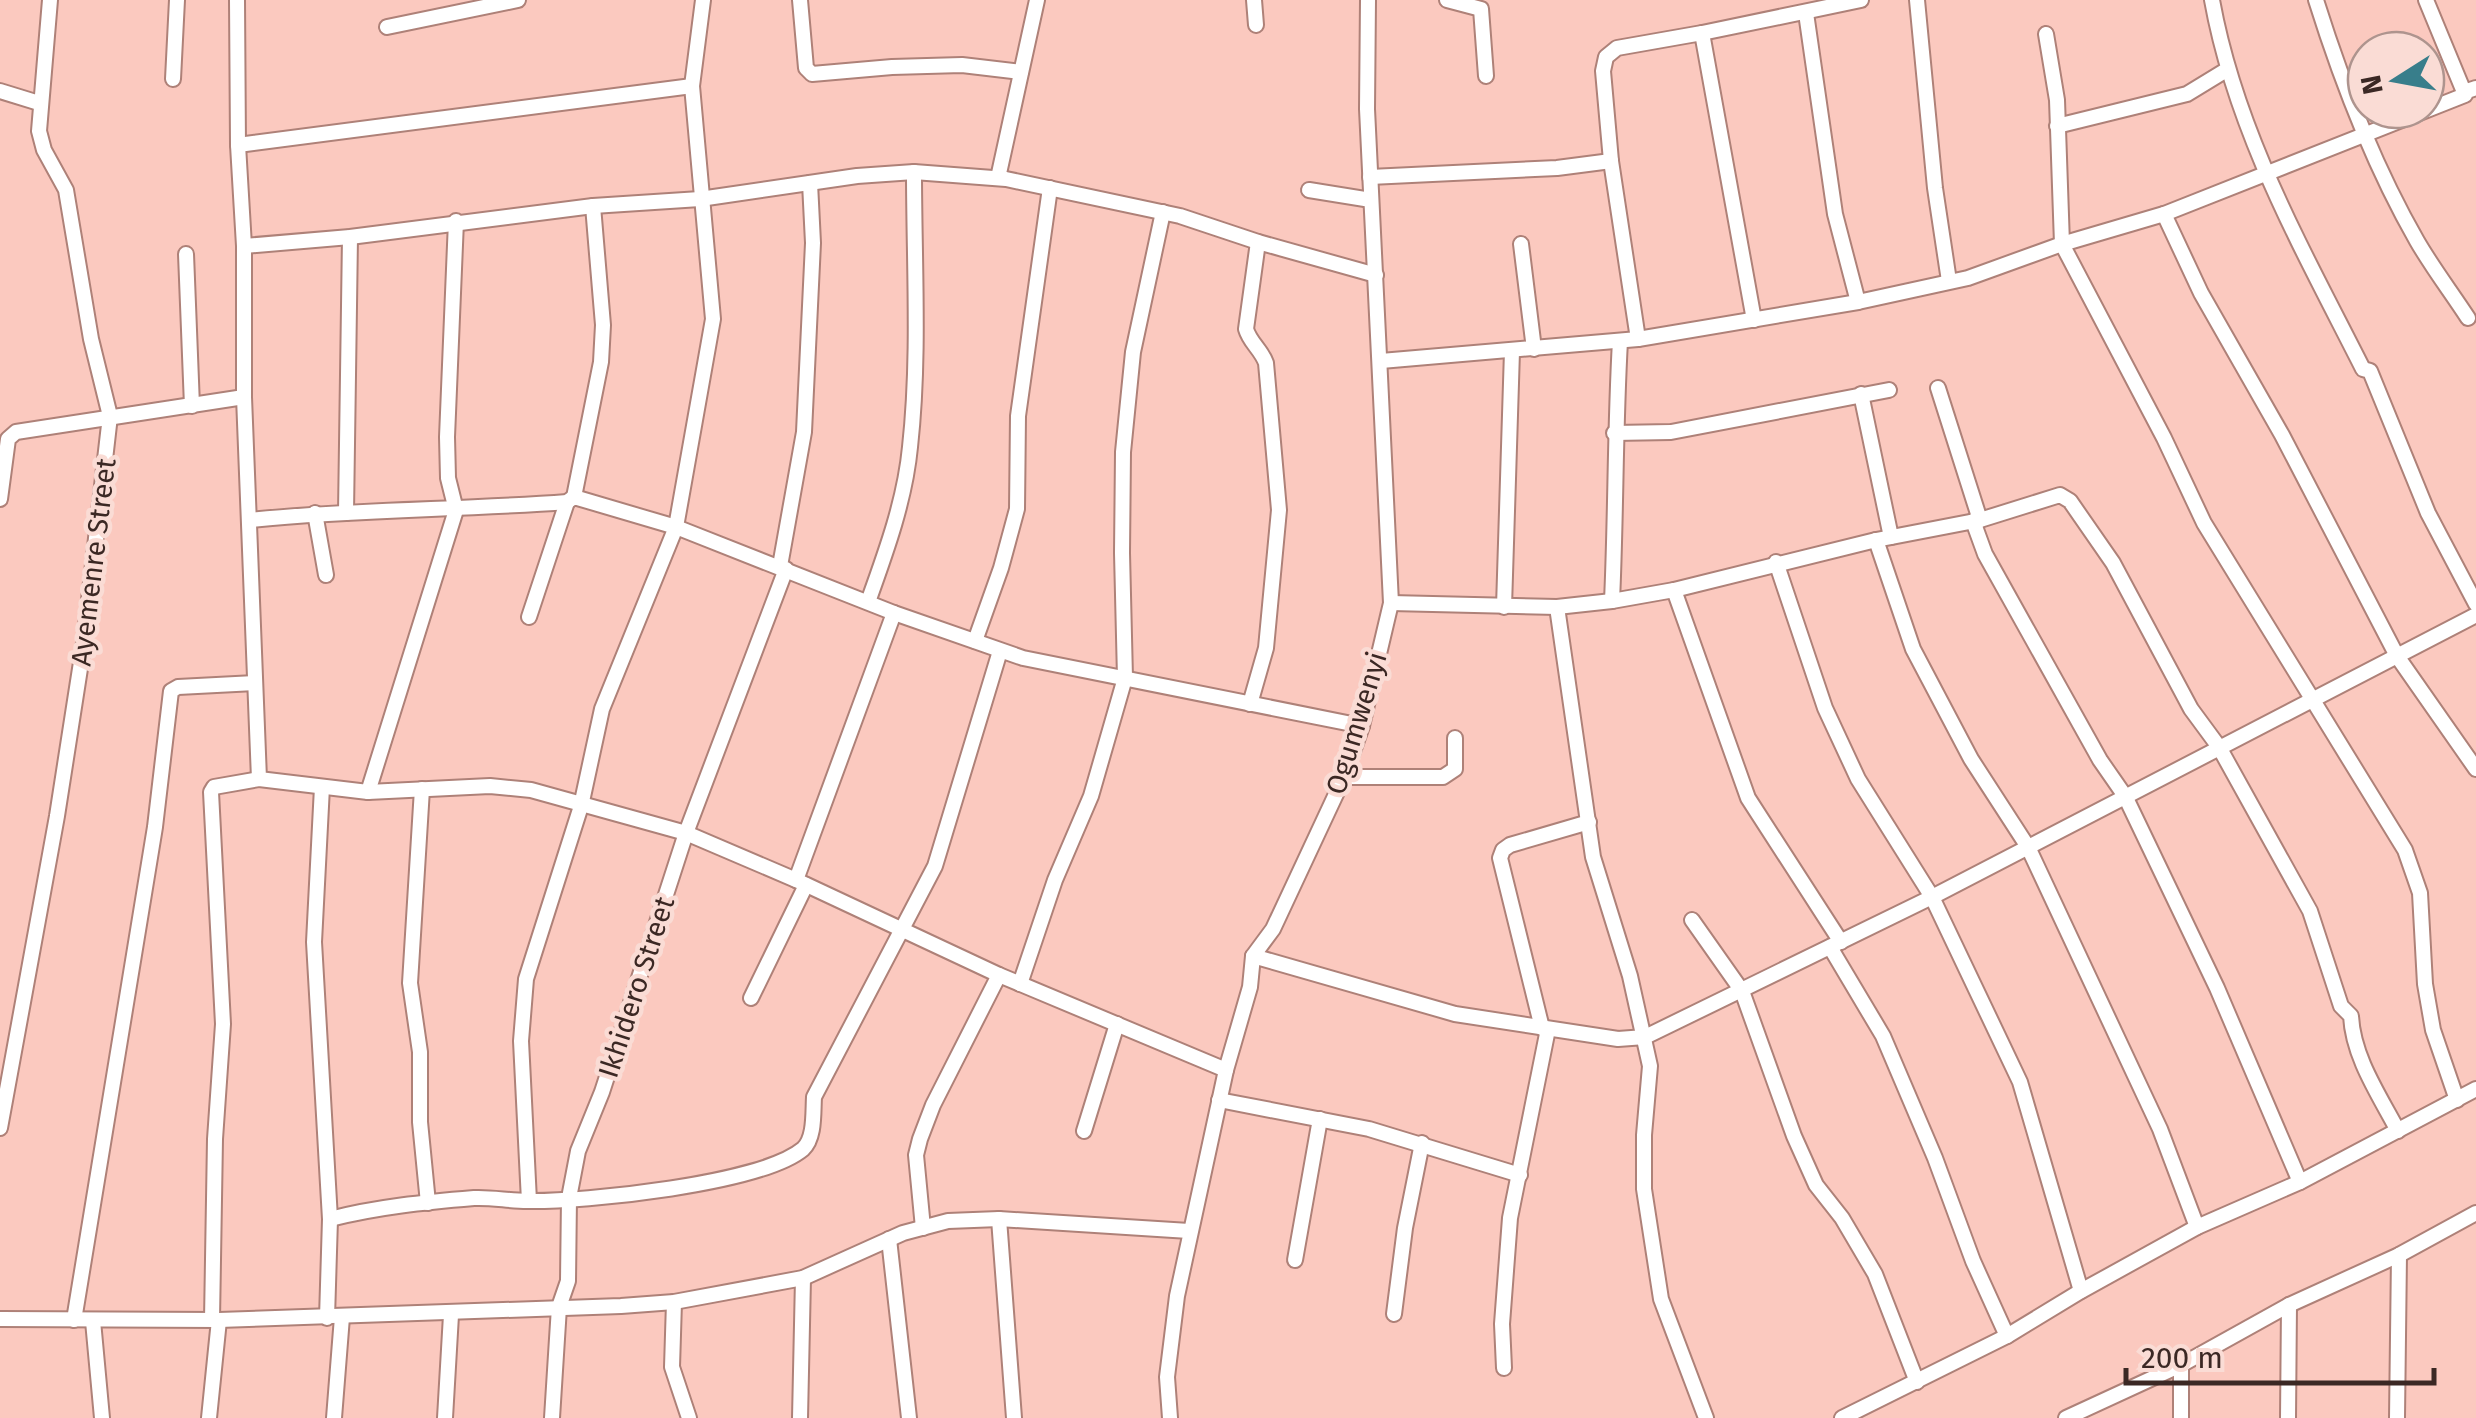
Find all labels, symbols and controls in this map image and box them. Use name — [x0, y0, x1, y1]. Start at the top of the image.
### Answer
north arrow — [2346, 30, 2446, 130]
text: N — [2354, 72, 2390, 97]
street label: Ayemenre Street — [64, 455, 123, 668]
street label: Ogumwenyi — [1319, 648, 1394, 798]
street label: Ikhidero Street — [592, 892, 682, 1082]
scale bar — [2126, 1323, 2434, 1385]
text: 200 m — [2141, 1340, 2223, 1376]

